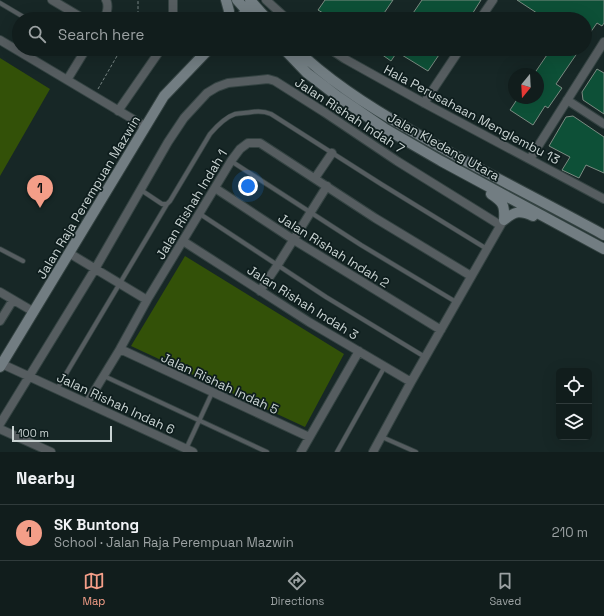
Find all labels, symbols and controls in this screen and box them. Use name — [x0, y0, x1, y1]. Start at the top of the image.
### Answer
search box — [12, 12, 592, 56]
icon: search — [26, 23, 48, 45]
text: Search here — [58, 25, 144, 44]
street label: Hala Perusahaan Menglembu 13 — [381, 61, 563, 168]
north arrow — [508, 68, 544, 104]
street label: Jalan Rishah Indah 7 — [292, 74, 408, 157]
street label: Jalan Kledang Utara — [385, 109, 503, 185]
street label: Jalan Raja Perempuan Mazwin — [33, 112, 144, 282]
street label: Jalan Rishah Indah 1 — [152, 146, 231, 262]
pin: 1 — [27, 175, 53, 208]
your location — [238, 176, 258, 196]
street label: Jalan Rishah Indah 2 — [275, 209, 393, 292]
street label: Jalan Rishah Indah 3 — [244, 261, 362, 344]
street label: Jalan Rishah Indah 5 — [158, 349, 282, 418]
map controls — [556, 368, 592, 440]
button: locate — [556, 368, 592, 404]
street label: Jalan Rishah Indah 6 — [54, 369, 177, 438]
button: layers — [556, 404, 592, 440]
scale bar — [12, 424, 112, 443]
text: 100 m — [18, 426, 49, 440]
text: Nearby — [16, 467, 75, 489]
text: SK Buntong — [54, 515, 139, 534]
text: 1 — [26, 524, 32, 541]
text: 210 m — [552, 524, 588, 541]
text: School · Jalan Raja Perempuan Mazwin — [54, 534, 294, 551]
tab: Map — [83, 570, 105, 608]
tab: Directions — [270, 570, 324, 608]
tab: Saved — [489, 570, 521, 608]

